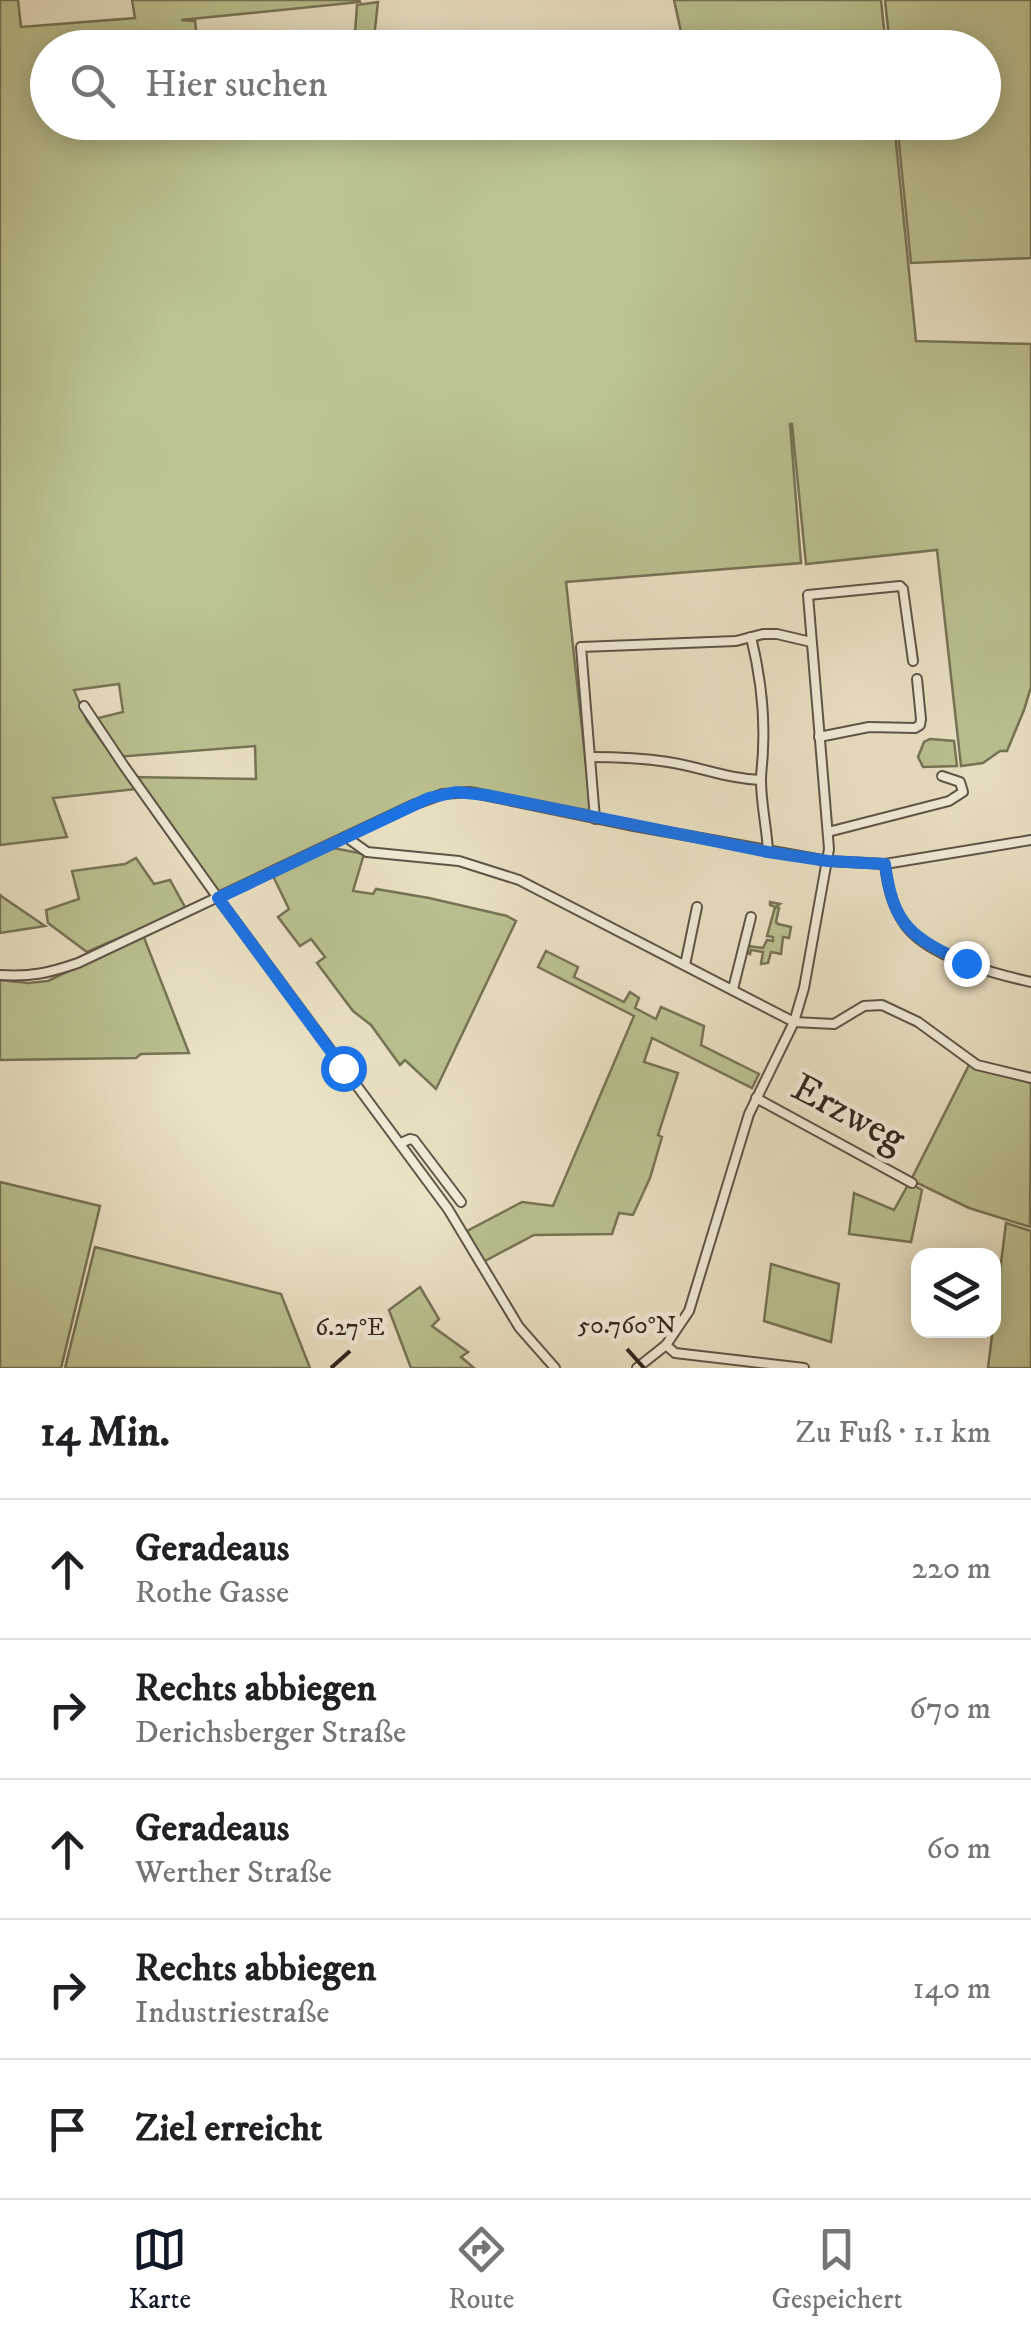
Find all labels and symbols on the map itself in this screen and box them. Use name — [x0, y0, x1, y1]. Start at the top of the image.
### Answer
route end — [944, 941, 990, 987]
route start — [321, 1046, 367, 1092]
street label: Erzweg — [782, 1063, 914, 1165]
text: 50.760°N — [578, 1310, 676, 1341]
text: 6.27°E — [315, 1312, 385, 1343]

